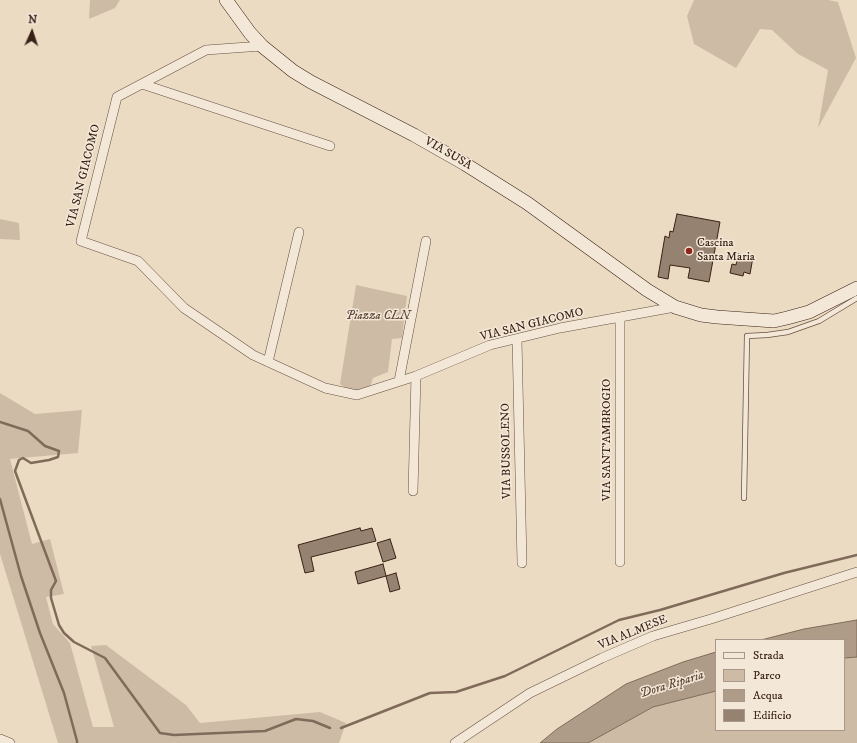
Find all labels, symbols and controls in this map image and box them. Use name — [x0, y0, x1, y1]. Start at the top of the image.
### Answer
north arrow — [12, 12, 52, 52]
text: N — [28, 13, 38, 27]
street label: VIA SAN GIACOMO — [64, 123, 104, 229]
street label: VIA SUSA — [422, 135, 474, 173]
place label: Cascina Santa Maria — [697, 237, 755, 265]
marker: Cascina Santa Maria — [684, 246, 694, 256]
street label: VIA SAN GIACOMO — [479, 305, 585, 345]
park label: Piazza CLN — [346, 310, 410, 324]
street label: VIA SANT'AMBROGIO — [601, 379, 615, 501]
street label: VIA BUSSOLENO — [499, 403, 515, 499]
street label: VIA ALMESE — [596, 613, 670, 653]
legend — [715, 639, 845, 731]
text: Strada — [753, 648, 784, 663]
water label: Dora Riparia — [638, 668, 706, 702]
text: Parco — [753, 668, 781, 683]
text: Acqua — [753, 688, 783, 703]
text: Edificio — [753, 708, 791, 723]

